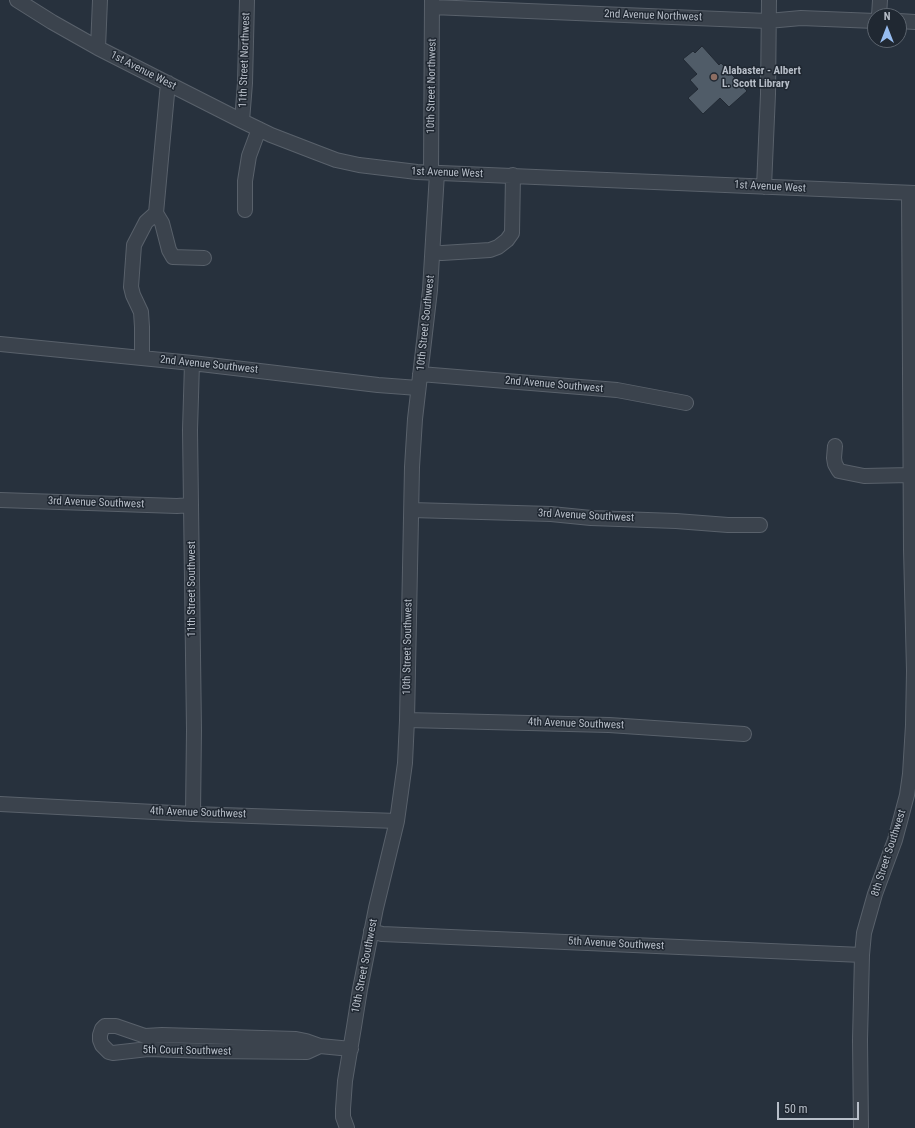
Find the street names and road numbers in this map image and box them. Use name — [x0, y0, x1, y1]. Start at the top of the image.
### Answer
street label: 2nd Avenue Northwest — [604, 8, 702, 24]
street label: 11th Street Northwest — [237, 12, 253, 108]
street label: 10th Street Northwest — [425, 38, 439, 134]
street label: 1st Avenue West — [108, 49, 178, 93]
street label: 1st Avenue West — [411, 165, 483, 181]
street label: 1st Avenue West — [734, 179, 806, 195]
street label: 10th Street Southwest — [414, 275, 438, 371]
street label: 2nd Avenue Southwest — [159, 353, 259, 377]
street label: 2nd Avenue Southwest — [504, 374, 604, 396]
street label: 3rd Avenue Southwest — [48, 495, 144, 511]
street label: 3rd Avenue Southwest — [537, 507, 635, 525]
street label: 11th Street Southwest — [185, 541, 199, 637]
street label: 10th Street Southwest — [401, 599, 415, 695]
street label: 4th Avenue Southwest — [528, 716, 624, 732]
street label: 4th Avenue Southwest — [150, 805, 246, 821]
street label: 8th Street Southwest — [869, 808, 909, 898]
street label: 10th Street Southwest — [349, 918, 381, 1014]
street label: 5th Avenue Southwest — [568, 935, 664, 953]
street label: 5th Court Southwest — [143, 1044, 231, 1058]

